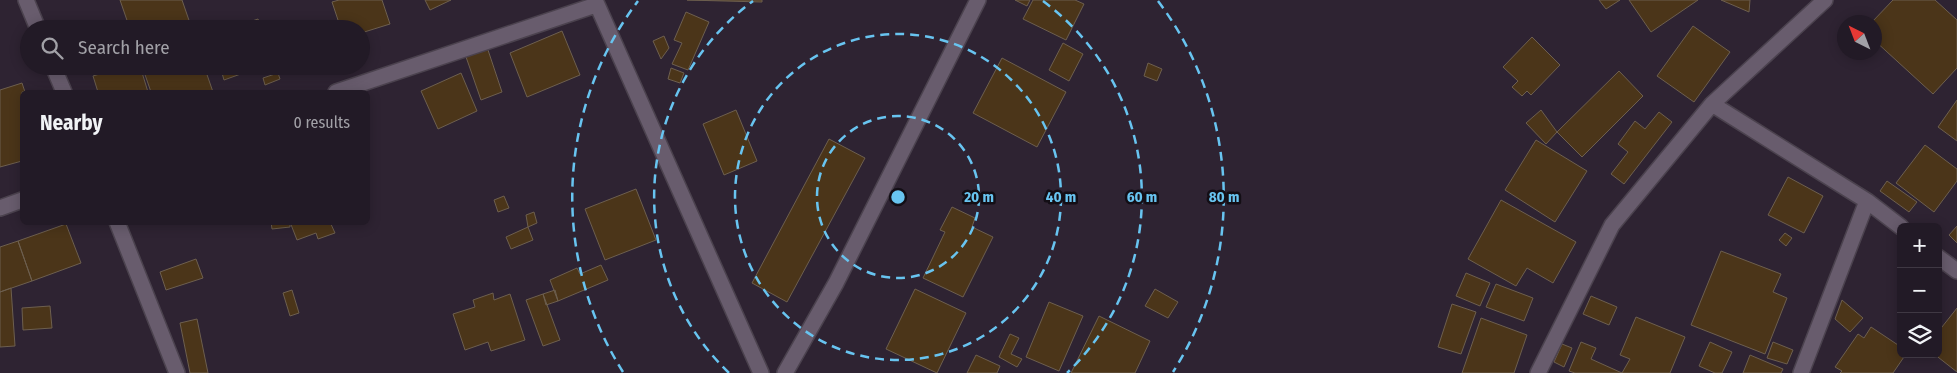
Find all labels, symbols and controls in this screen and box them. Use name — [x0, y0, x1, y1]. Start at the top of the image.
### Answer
north arrow — [1837, 15, 1882, 60]
search box — [20, 20, 370, 75]
icon: search — [38, 34, 66, 62]
text: Search here — [78, 36, 170, 59]
text: Nearby — [40, 110, 102, 136]
text: 0 results — [293, 113, 350, 132]
centre of rings — [889, 188, 907, 206]
text: 20 m — [963, 188, 994, 206]
text: 40 m — [1046, 188, 1076, 206]
text: 60 m — [1127, 188, 1157, 206]
text: 80 m — [1209, 188, 1239, 206]
map controls — [1897, 223, 1942, 358]
button: + — [1897, 223, 1942, 268]
button: − — [1897, 268, 1942, 313]
button: layers — [1897, 313, 1942, 358]

